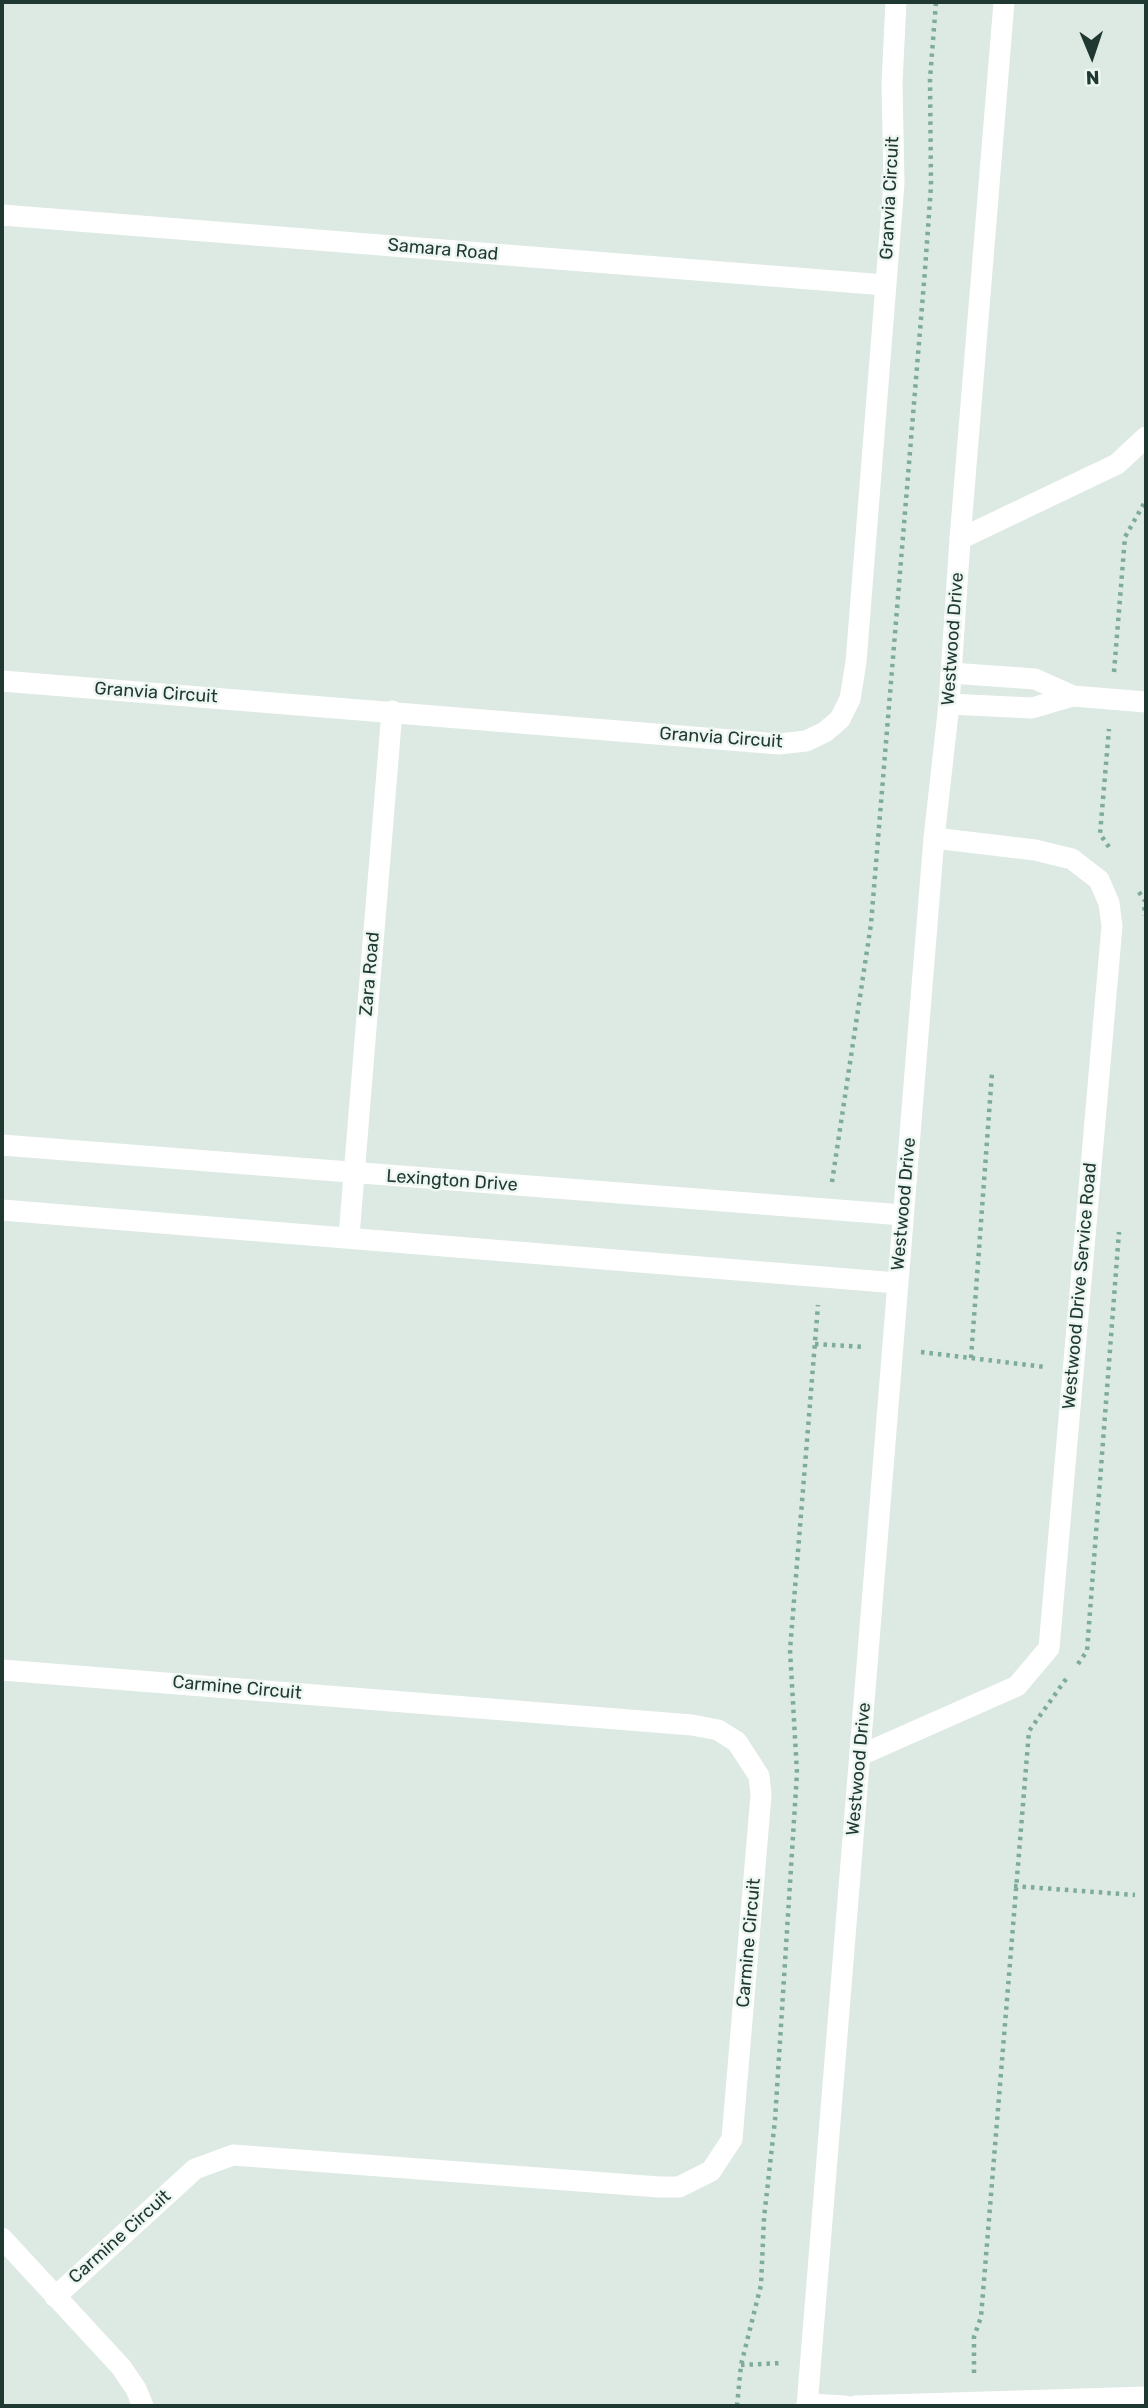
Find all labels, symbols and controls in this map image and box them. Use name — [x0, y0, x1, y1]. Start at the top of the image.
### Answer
north arrow — [1057, 21, 1127, 91]
text: N — [1086, 66, 1100, 89]
street label: Granvia Circuit — [876, 136, 904, 260]
street label: Samara Road — [387, 234, 499, 266]
street label: Westwood Drive — [938, 572, 968, 706]
street label: Granvia Circuit — [94, 678, 218, 708]
street label: Granvia Circuit — [659, 723, 783, 753]
street label: Zara Road — [356, 931, 384, 1017]
street label: Westwood Drive — [887, 1137, 921, 1271]
street label: Westwood Drive Service Road — [1058, 1162, 1102, 1410]
street label: Lexington Drive — [386, 1166, 518, 1196]
street label: Carmine Circuit — [171, 1672, 303, 1704]
street label: Westwood Drive — [842, 1702, 876, 1836]
street label: Carmine Circuit — [733, 1877, 765, 2009]
street label: Carmine Circuit — [65, 2186, 175, 2288]

